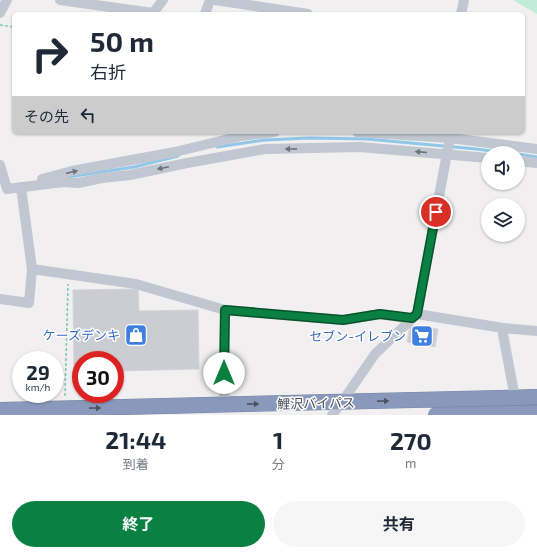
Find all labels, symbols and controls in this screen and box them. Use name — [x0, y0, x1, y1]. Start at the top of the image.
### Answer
text: 50 m — [90, 24, 154, 58]
icon: right — [24, 28, 76, 80]
text: 右折 — [90, 61, 126, 83]
icon: left — [77, 104, 99, 126]
text: その先 — [24, 107, 69, 125]
one-way arrow — [285, 145, 297, 152]
map controls — [481, 146, 525, 242]
button: sound — [481, 146, 525, 190]
one-way arrow — [415, 149, 427, 156]
one-way arrow — [157, 165, 169, 171]
one-way arrow — [65, 168, 78, 174]
pin — [419, 195, 453, 229]
button: layers — [481, 198, 525, 242]
icon: arrive — [425, 201, 447, 223]
shop icon: ケーズデンキ — [123, 322, 149, 348]
supermarket icon: セブン-イレブン — [409, 323, 435, 349]
place label: ケーズデンキ — [43, 327, 120, 343]
place label: セブン-イレブン — [309, 328, 406, 344]
speed limit sign: 30 — [72, 351, 124, 403]
position arrow — [203, 352, 245, 394]
text: 29 — [26, 360, 50, 384]
text: km/h — [26, 381, 50, 393]
street label: 鯉沢バイパス — [277, 394, 355, 412]
one-way arrow — [377, 398, 390, 404]
one-way arrow — [247, 401, 260, 407]
one-way arrow — [89, 404, 101, 411]
text: 21:44 — [105, 425, 166, 454]
text: 1 — [273, 425, 283, 454]
text: 270 — [390, 426, 432, 455]
text: m — [405, 455, 417, 471]
text: 到着 — [123, 456, 149, 472]
text: 分 — [272, 456, 285, 472]
button: 終了 — [12, 501, 265, 547]
button: 共有 — [273, 501, 525, 547]

